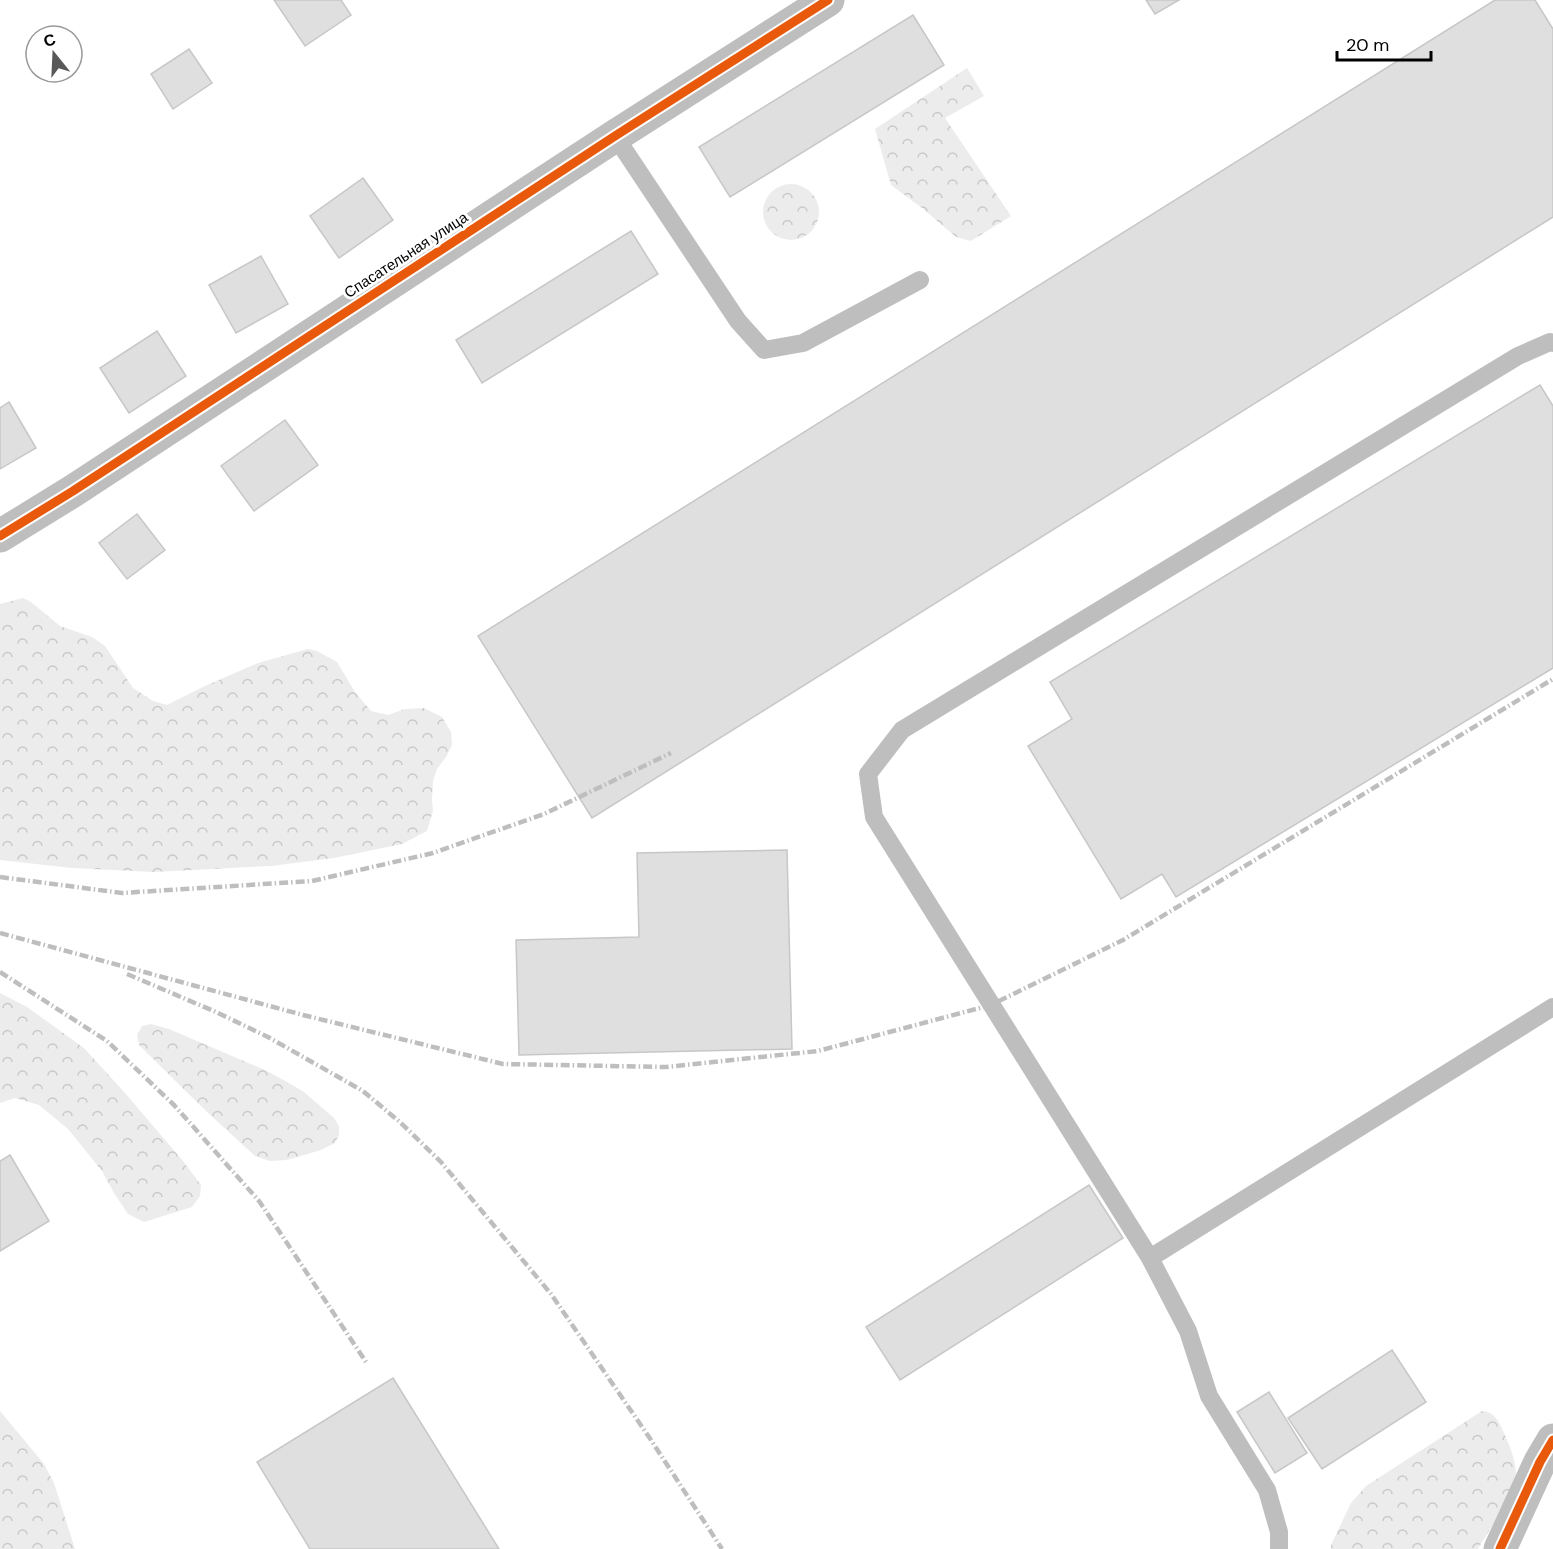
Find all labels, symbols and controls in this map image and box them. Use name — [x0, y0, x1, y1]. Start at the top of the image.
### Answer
north arrow — [24, 24, 84, 84]
scale bar — [1337, 24, 1432, 62]
text: С — [41, 28, 59, 52]
text: 20 m — [1346, 33, 1389, 57]
street label: Спасательная улица — [340, 207, 472, 303]

